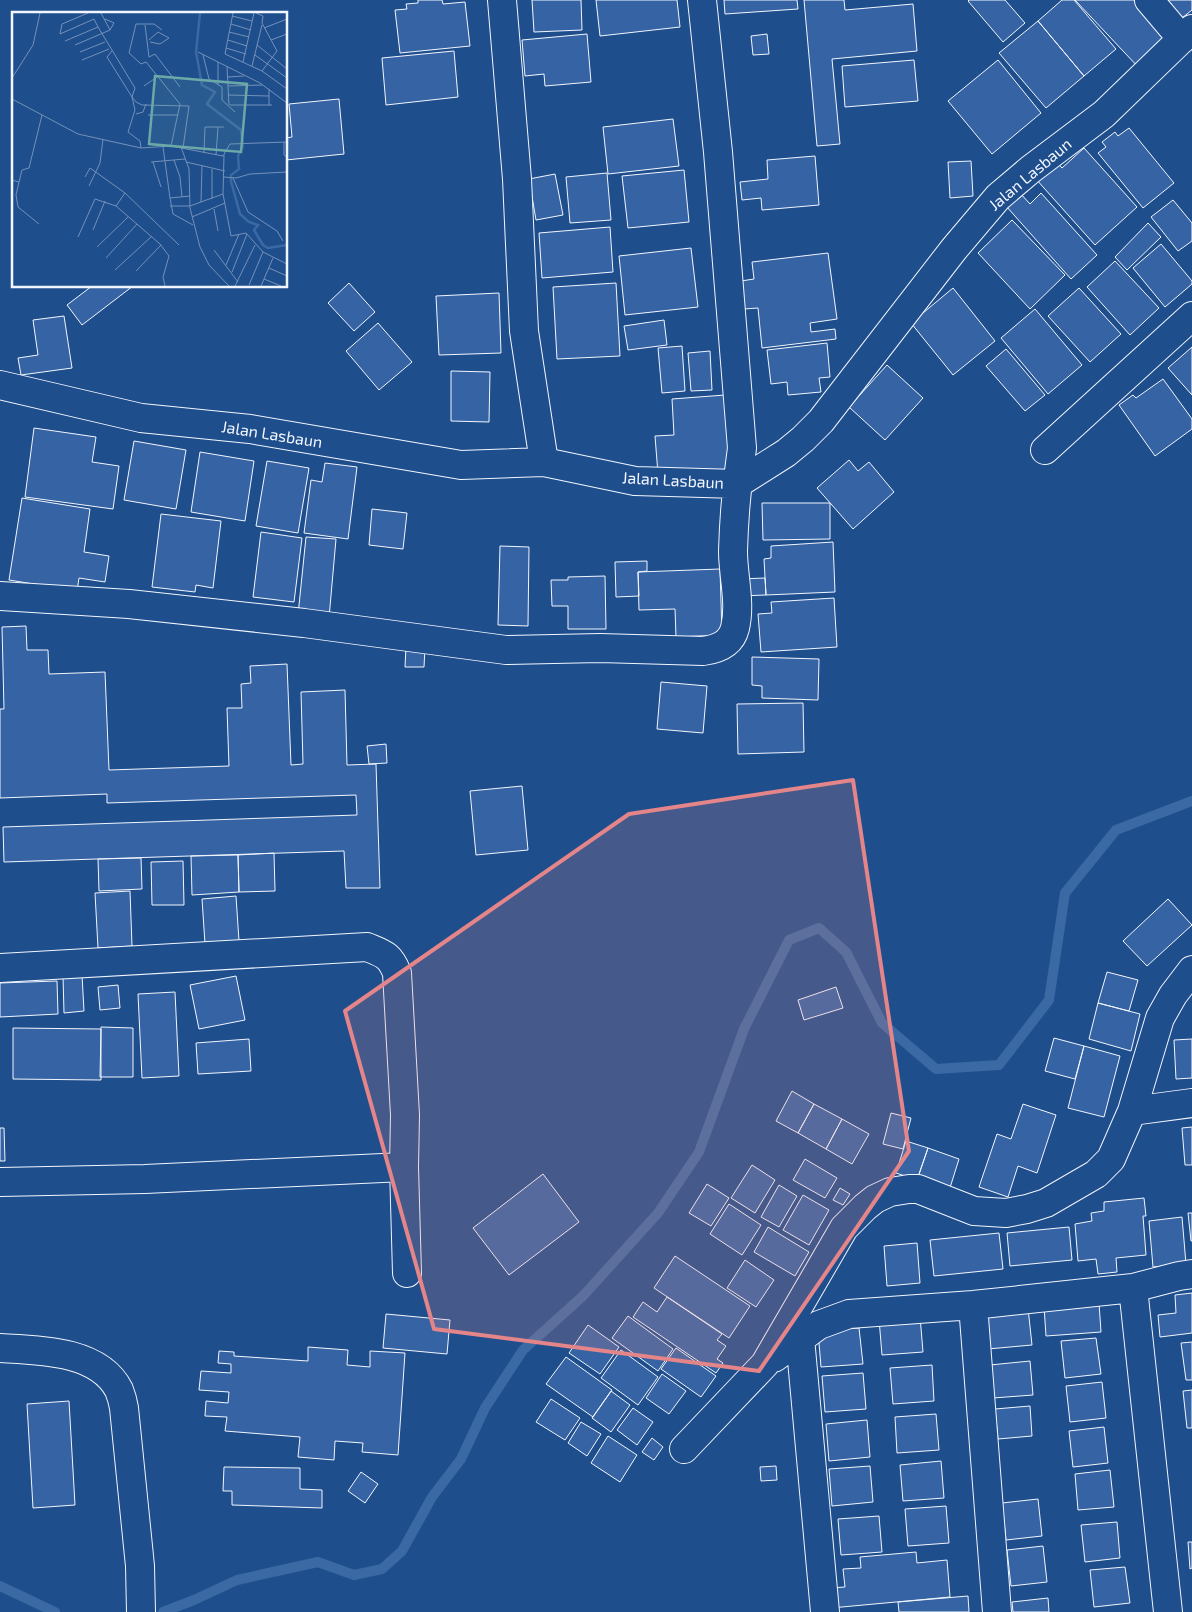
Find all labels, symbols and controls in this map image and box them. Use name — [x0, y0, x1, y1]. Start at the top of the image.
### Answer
inset map — [12, 12, 288, 288]
street label: Jalan Lasbaun — [984, 134, 1075, 214]
street label: Jalan Lasbaun — [220, 416, 324, 451]
street label: Jalan Lasbaun — [622, 467, 725, 492]

